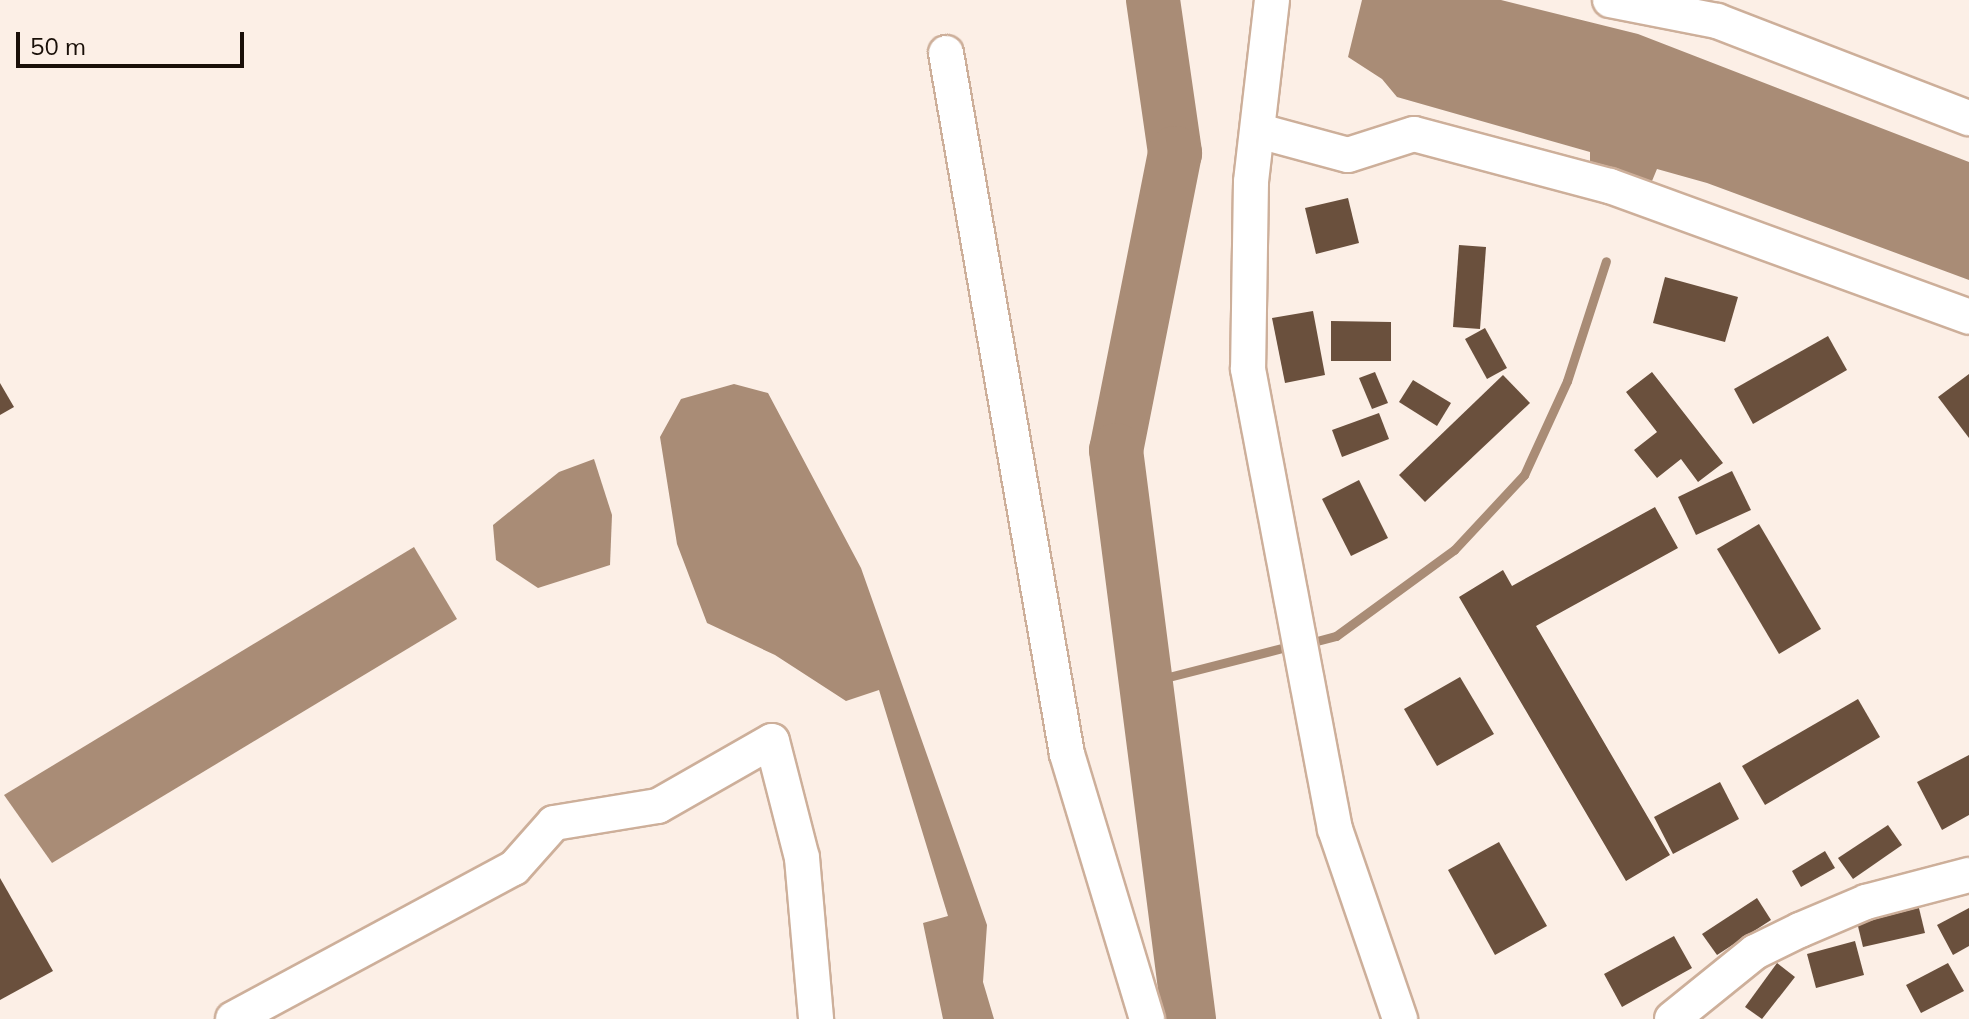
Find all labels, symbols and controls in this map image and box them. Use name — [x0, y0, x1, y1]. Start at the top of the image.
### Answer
scale bar — [20, 16, 248, 66]
text: 50 m — [30, 31, 86, 61]

